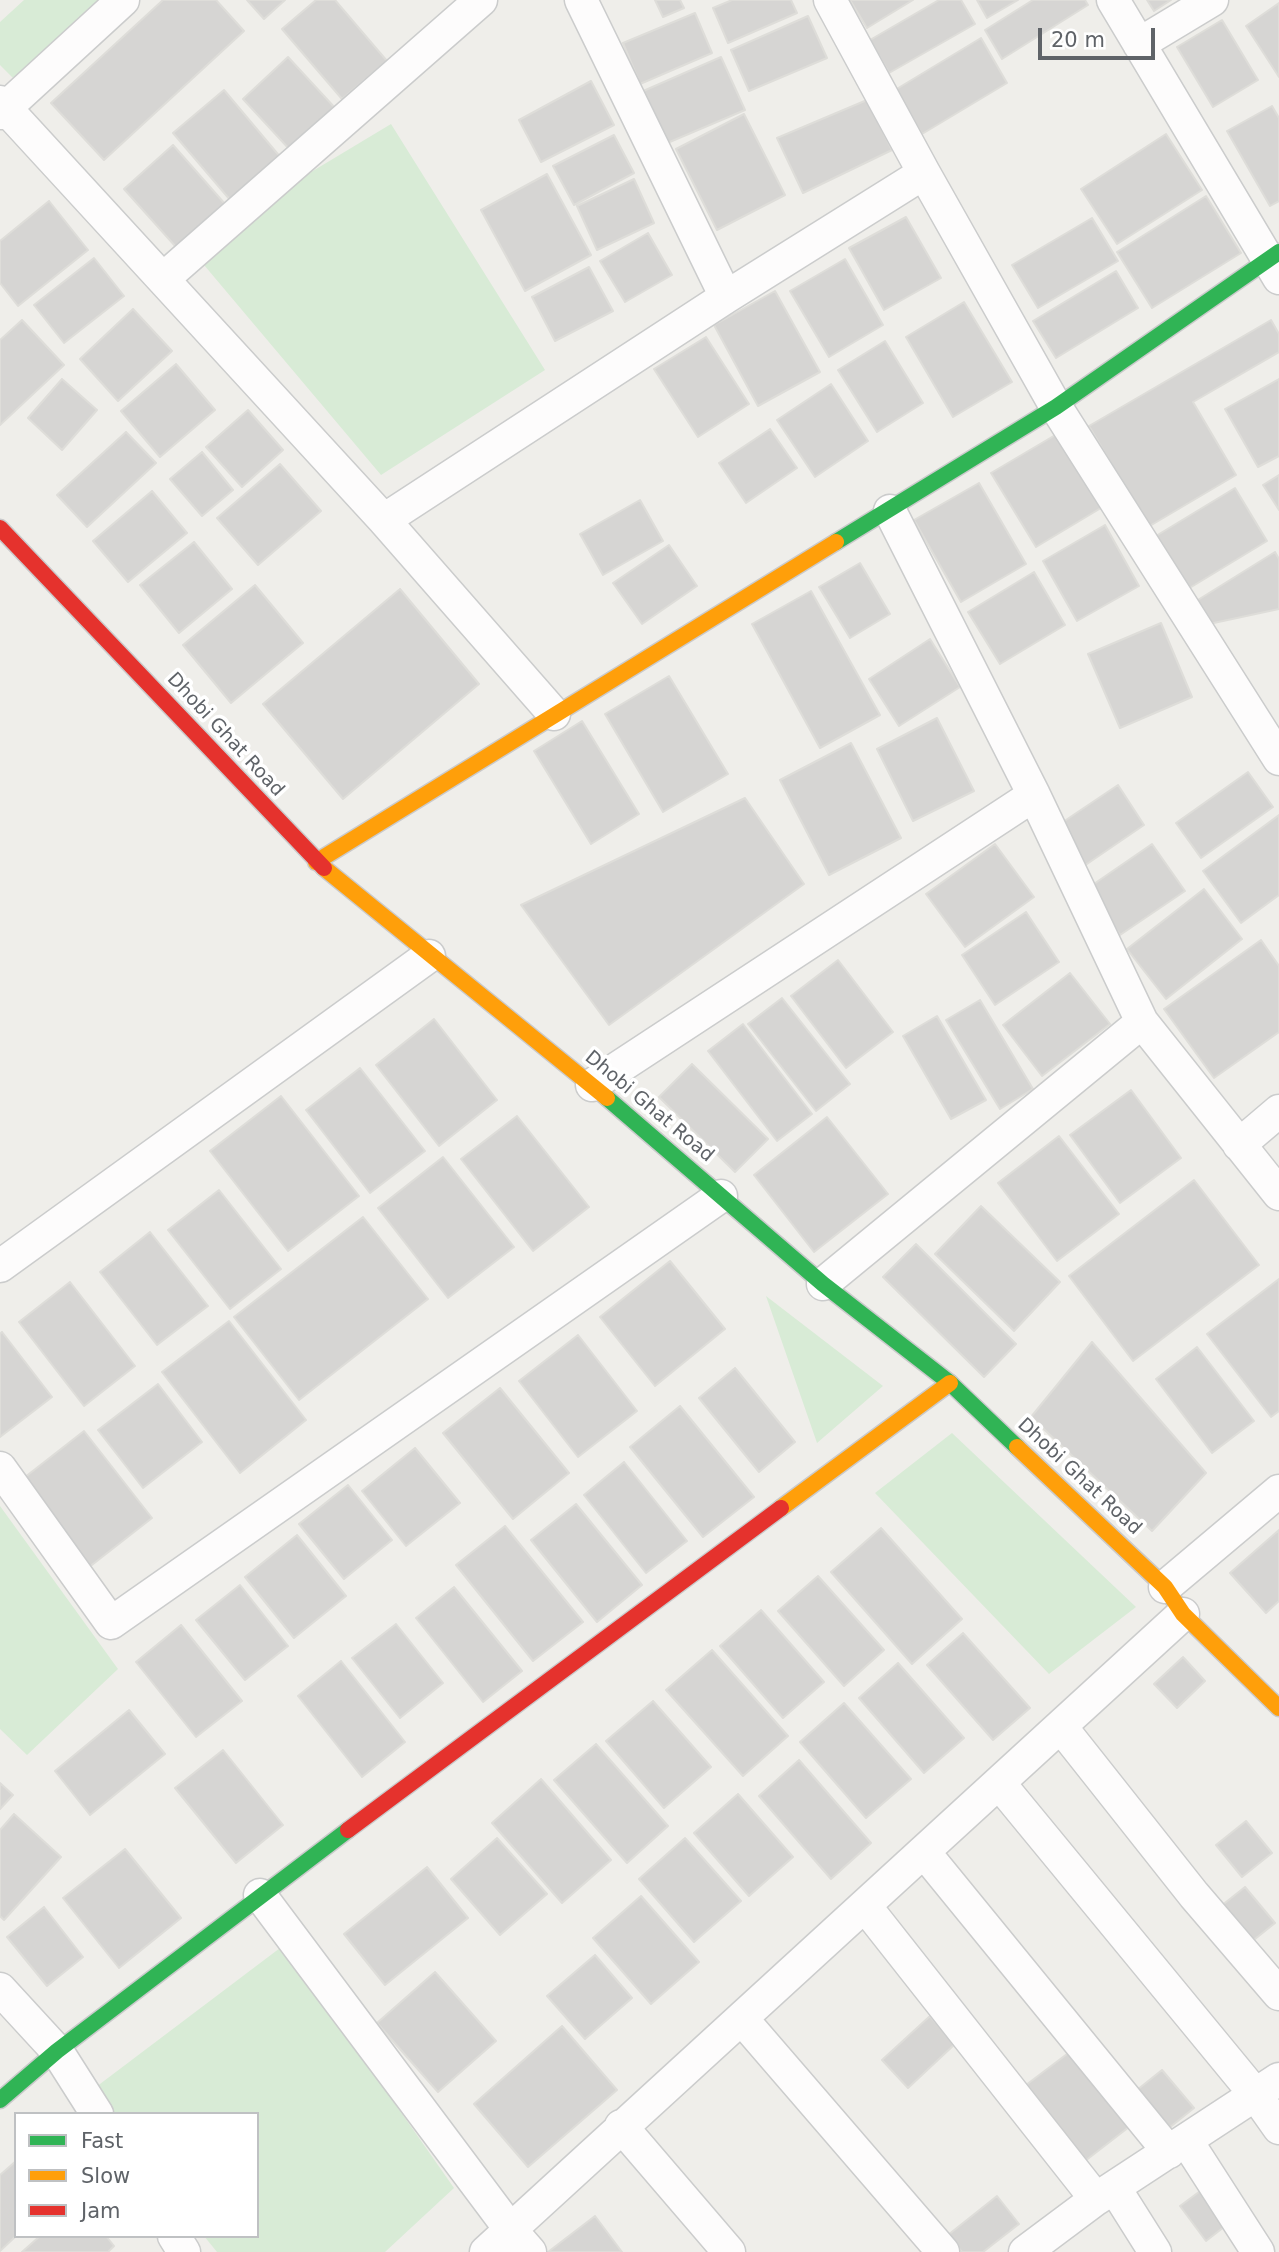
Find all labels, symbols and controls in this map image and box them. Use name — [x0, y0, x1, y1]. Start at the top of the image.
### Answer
scale bar — [1041, 14, 1158, 58]
text: 20 m — [1051, 28, 1105, 52]
street label: Dhobi Ghat Road — [162, 668, 288, 802]
street label: Dhobi Ghat Road — [580, 1046, 718, 1168]
street label: Dhobi Ghat Road — [1012, 1414, 1146, 1540]
legend — [14, 2112, 259, 2238]
text: Fast — [81, 2129, 123, 2153]
text: Slow — [81, 2164, 130, 2188]
text: Jam — [81, 2199, 121, 2223]

